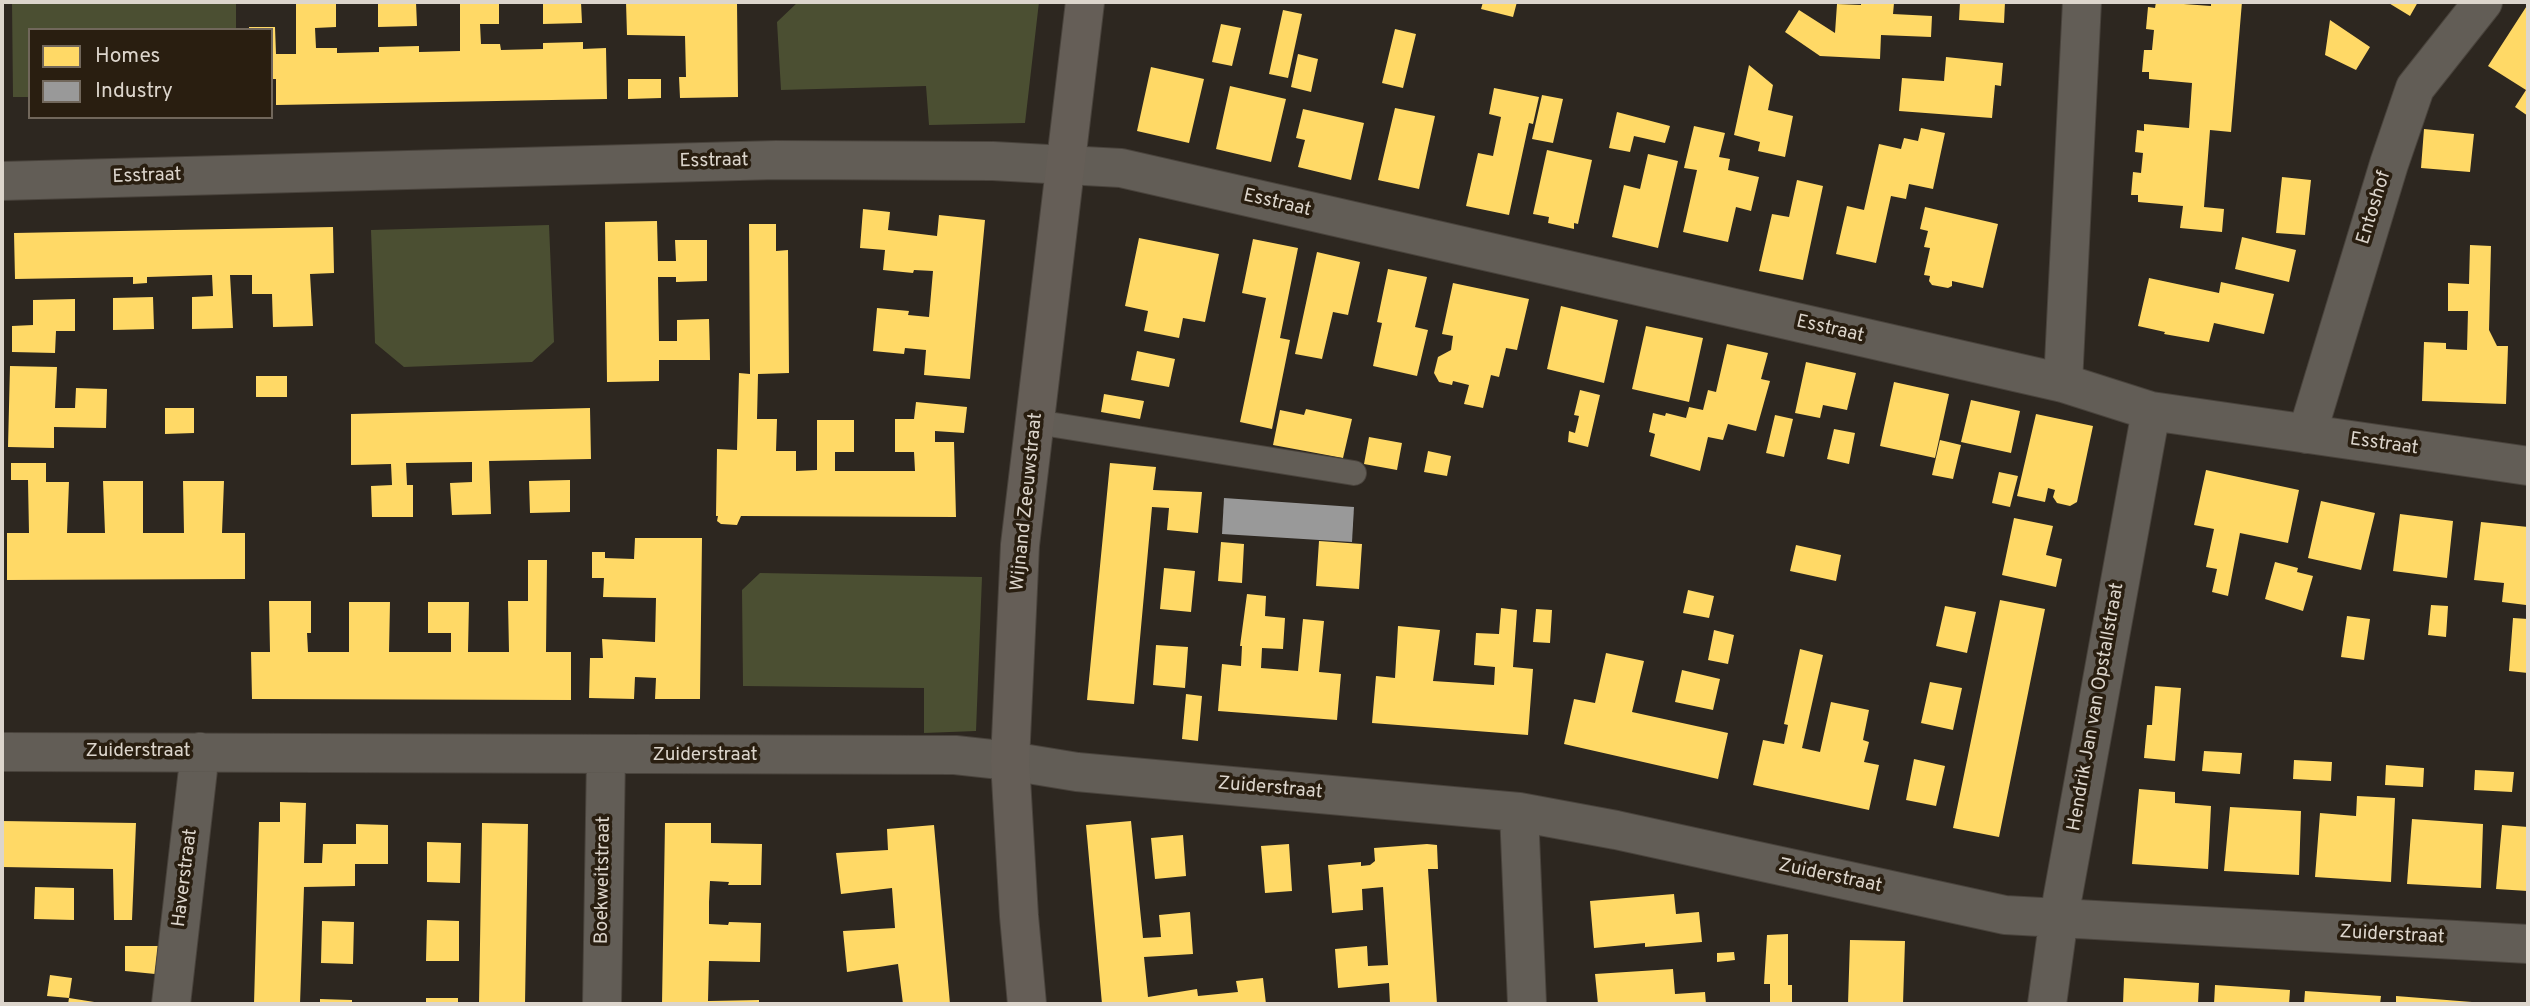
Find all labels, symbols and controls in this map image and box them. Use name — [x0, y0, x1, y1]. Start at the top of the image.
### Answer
legend — [28, 28, 273, 119]
text: Homes — [95, 43, 160, 70]
text: Industry — [95, 78, 173, 105]
street label: Esstraat — [679, 150, 749, 174]
street label: Esstraat — [112, 164, 182, 190]
street label: Entoshof — [2353, 168, 2397, 248]
street label: Esstraat — [1241, 185, 1313, 223]
street label: Esstraat — [1794, 311, 1866, 349]
street label: Wijnand Zeeuwstraat — [1007, 412, 1049, 592]
street label: Esstraat — [2348, 429, 2420, 461]
street label: Hendrik Jan van Opstallstraat — [2064, 581, 2130, 833]
street label: Zuiderstraat — [85, 741, 191, 763]
street label: Zuiderstraat — [652, 745, 758, 767]
street label: Zuiderstraat — [1217, 773, 1323, 805]
street label: Boekweitstraat — [591, 816, 617, 944]
street label: Haverstraat — [169, 827, 203, 929]
street label: Zuiderstraat — [1776, 855, 1884, 899]
street label: Zuiderstraat — [2339, 922, 2445, 950]

